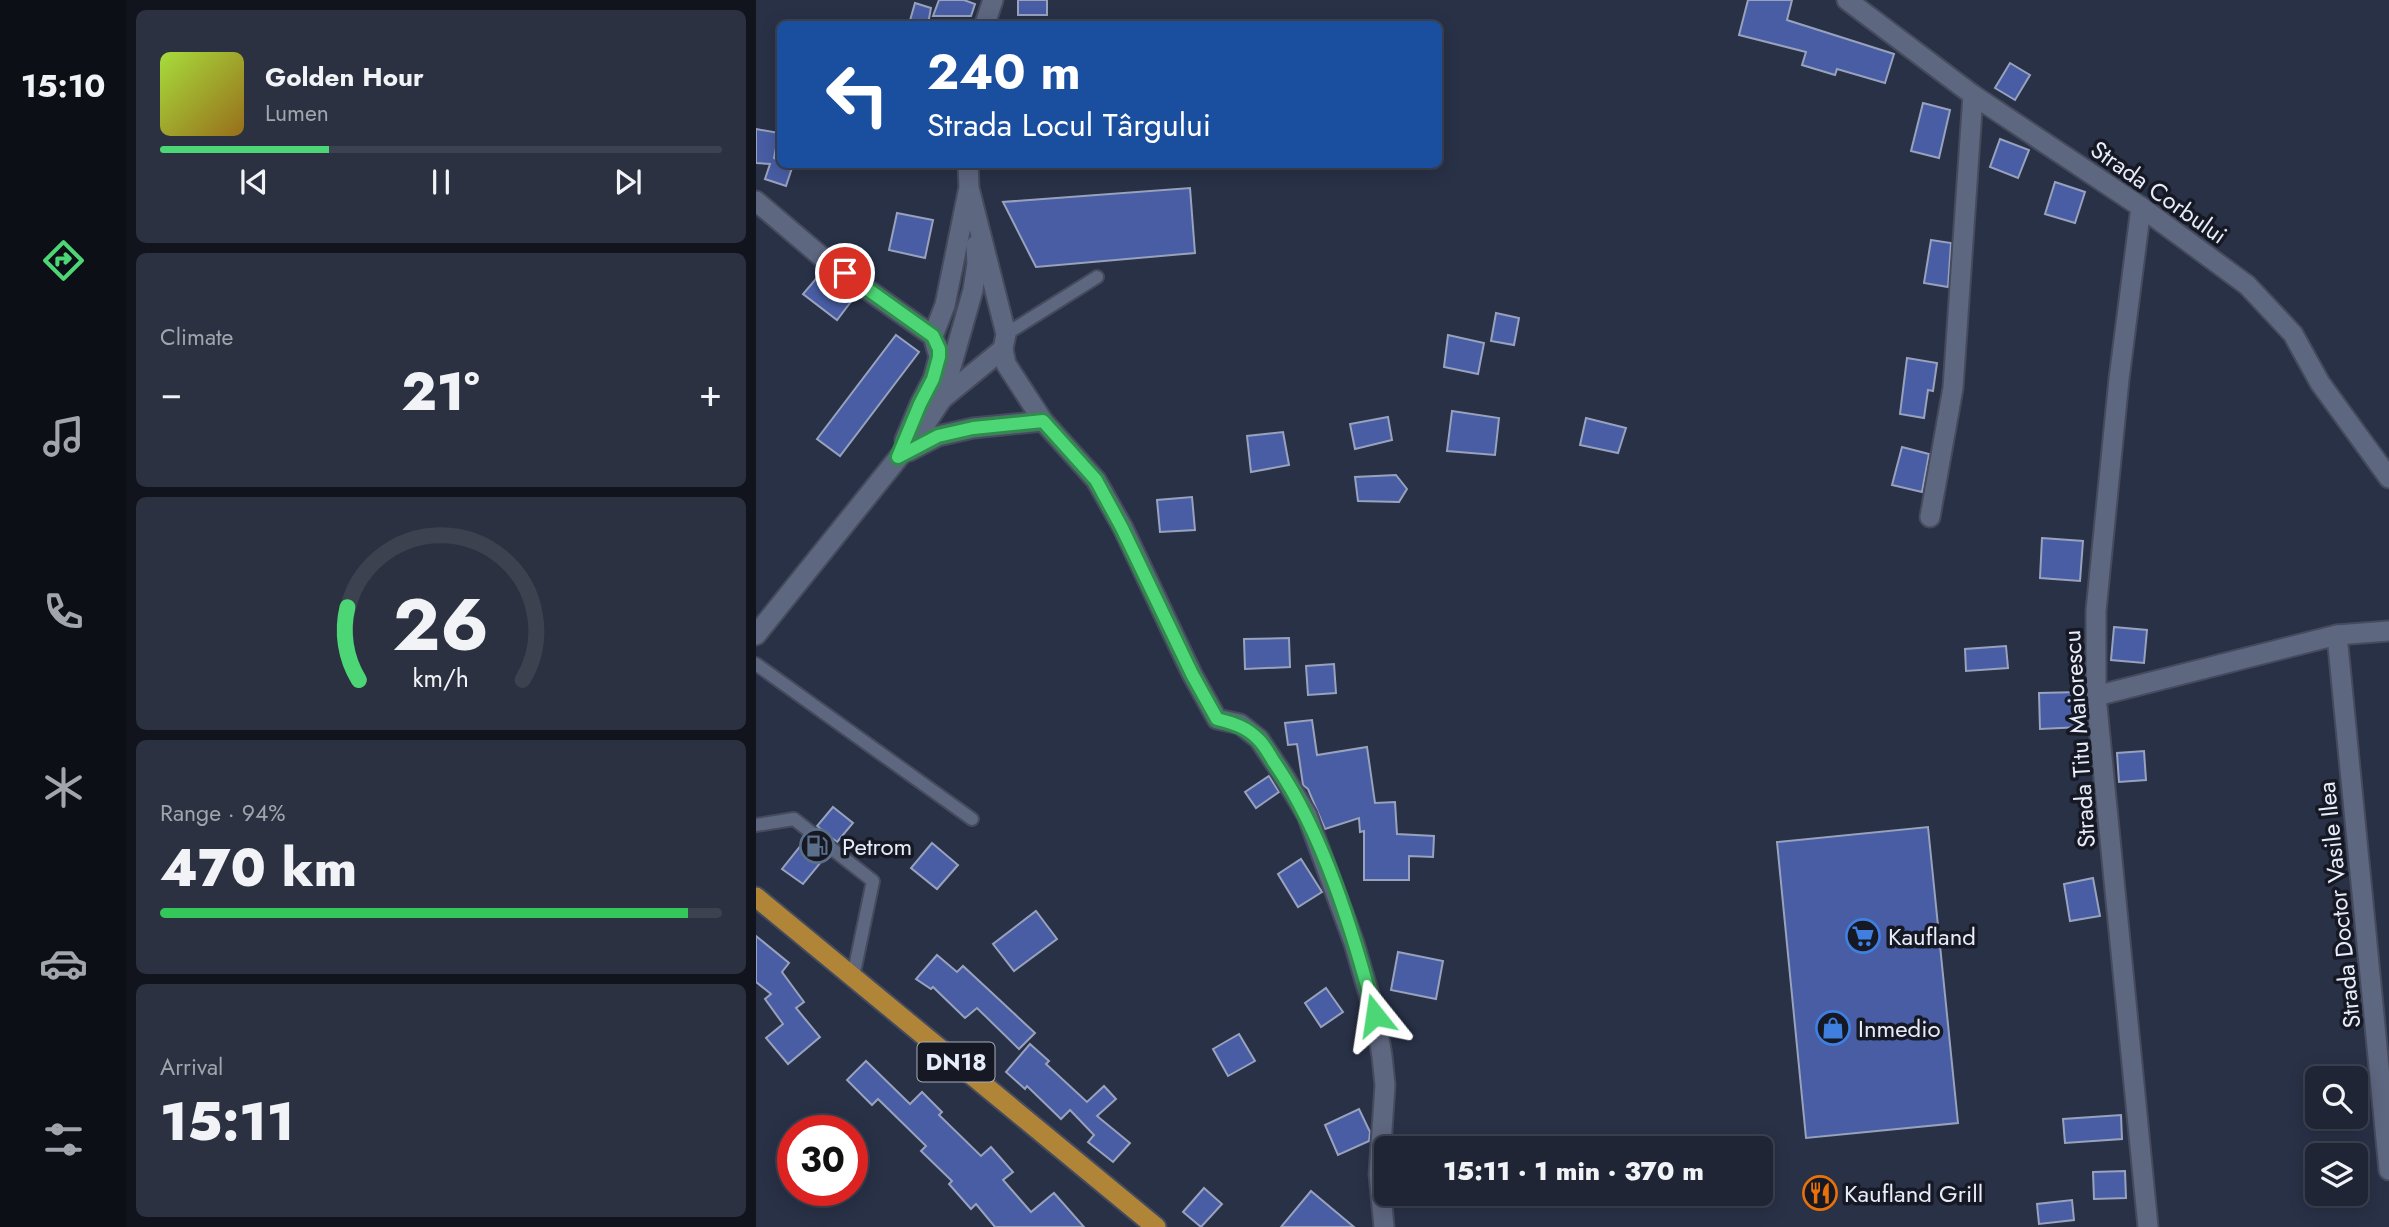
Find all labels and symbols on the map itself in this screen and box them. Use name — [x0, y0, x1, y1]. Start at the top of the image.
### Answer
street label: Strada Corbului — [2084, 132, 2234, 252]
pin — [815, 243, 875, 303]
street label: Strada Titu Maiorescu — [2054, 629, 2104, 849]
street label: Strada Doctor Vasile Ilea — [2309, 780, 2369, 1030]
fuel station icon: Petrom — [798, 827, 836, 865]
place label: Petrom — [842, 829, 912, 864]
supermarket icon: Kaufland — [1844, 917, 1882, 955]
place label: Kaufland — [1888, 919, 1976, 954]
position arrow — [1338, 978, 1412, 1052]
shop icon: Inmedio — [1814, 1009, 1852, 1047]
place label: Inmedio — [1858, 1011, 1941, 1046]
road number: DN18 — [918, 1042, 994, 1082]
speed limit sign: 30 — [777, 1115, 868, 1206]
restaurant icon: Kaufland Grill — [1801, 1174, 1839, 1212]
place label: Kaufland Grill — [1844, 1176, 1983, 1211]

